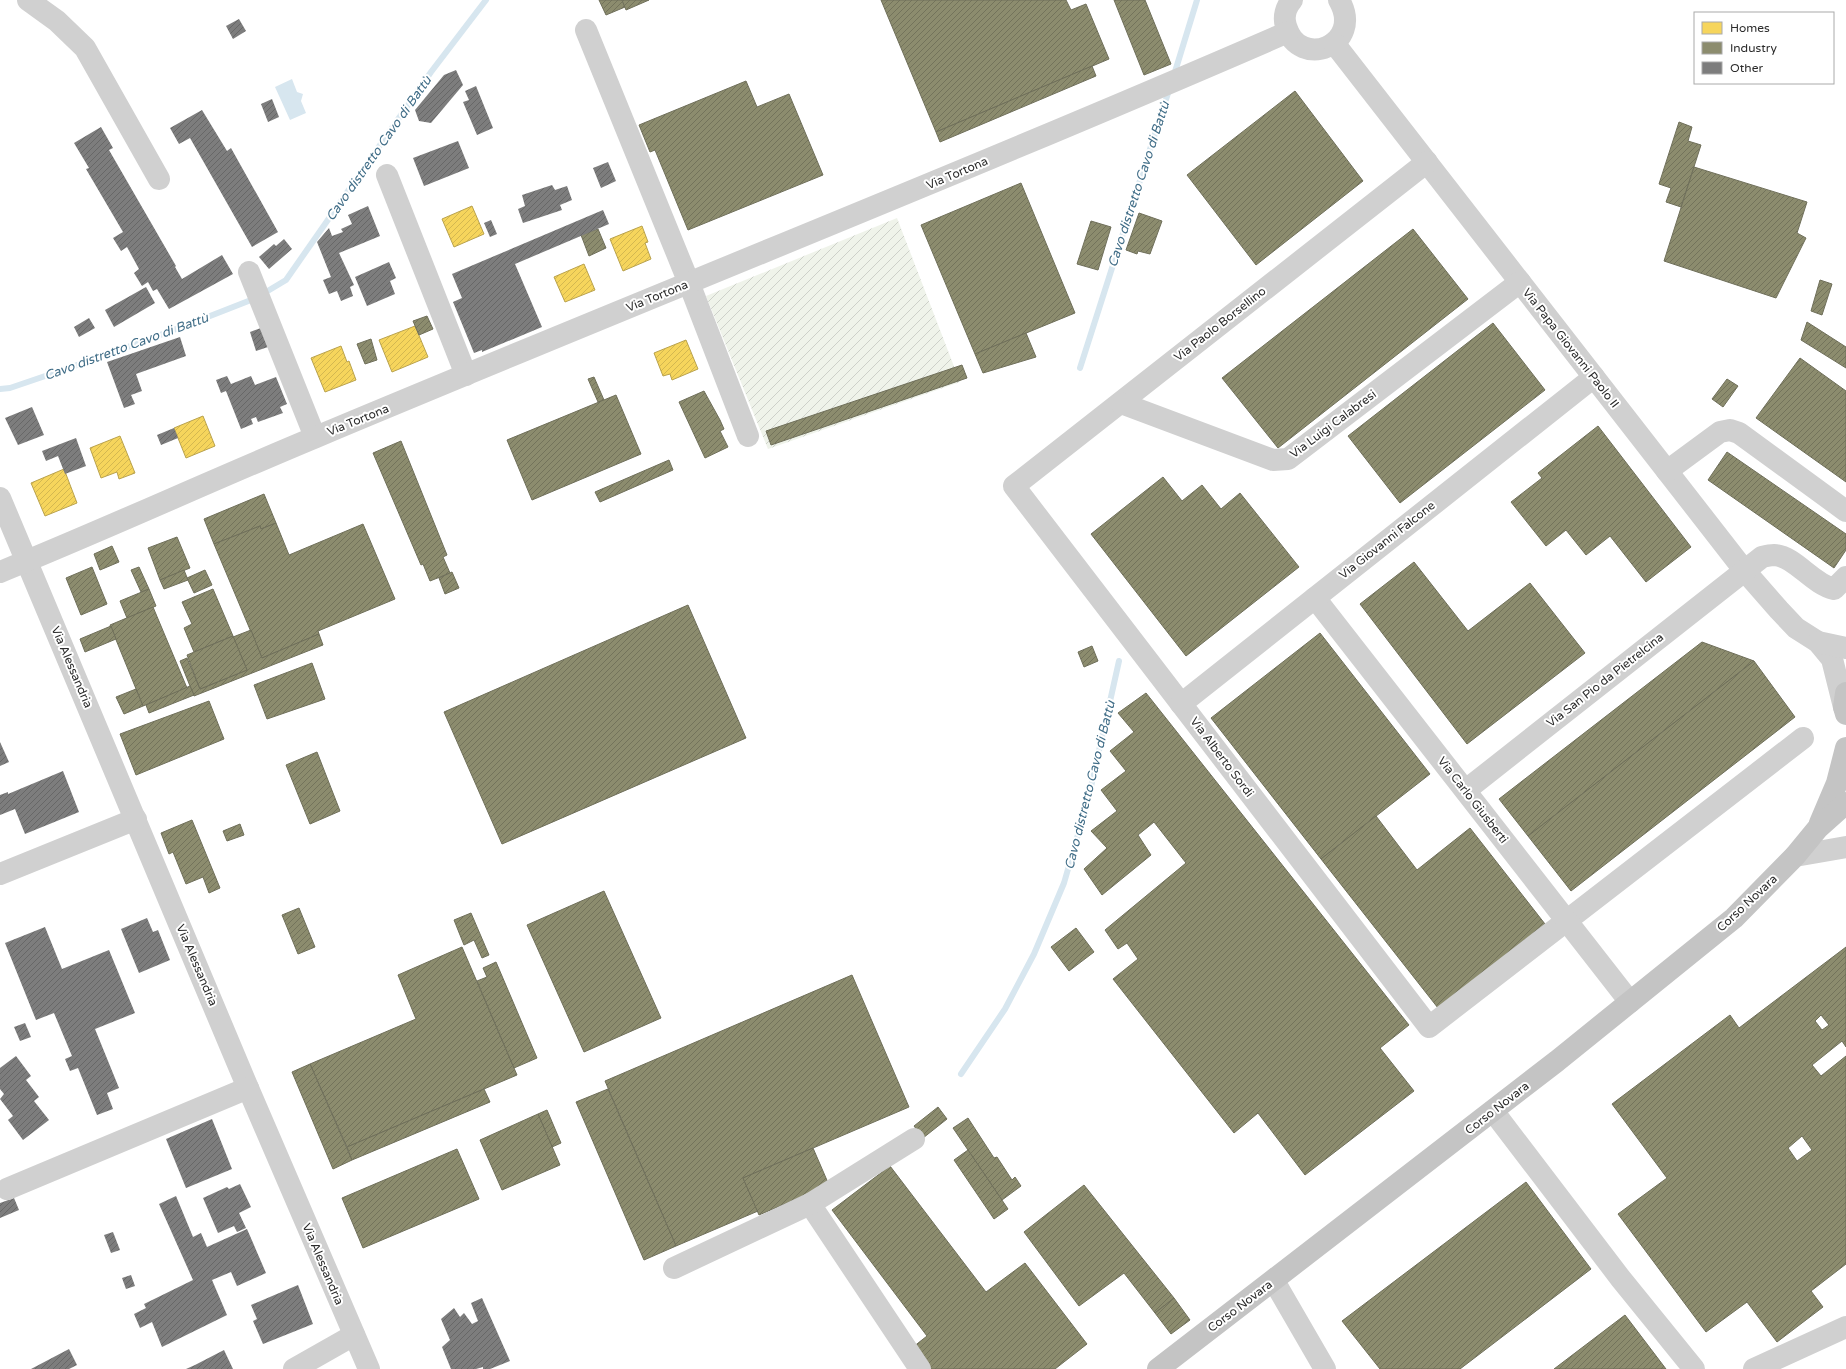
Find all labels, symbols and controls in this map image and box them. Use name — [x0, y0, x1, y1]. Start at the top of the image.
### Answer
legend — [1694, 12, 1834, 84]
text: Homes — [1730, 21, 1770, 35]
text: Industry — [1730, 41, 1777, 55]
text: Other — [1730, 61, 1763, 75]
water label: Cavo distretto Cavo di Battù — [323, 72, 436, 224]
water label: Cavo distretto Cavo di Battù — [1105, 98, 1174, 269]
street label: Via Tortona — [924, 154, 990, 192]
street label: Via Tortona — [624, 277, 690, 315]
street label: Via Paolo Borsellino — [1171, 284, 1269, 364]
street label: Via Papa Giovanni Paolo II — [1520, 285, 1622, 411]
water label: Cavo distretto Cavo di Battù — [42, 309, 212, 384]
street label: Via Luigi Calabresi — [1287, 387, 1379, 461]
street label: Via Tortona — [325, 401, 391, 439]
street label: Via Giovanni Falcone — [1336, 498, 1438, 582]
street label: Via Alessandria — [49, 624, 95, 710]
street label: Via San Pio da Pietrelcina — [1544, 630, 1666, 730]
water label: Cavo distretto Cavo di Battù — [1061, 698, 1119, 871]
street label: Via Alberto Sordi — [1187, 714, 1257, 800]
street label: Via Carlo Giusberti — [1435, 754, 1511, 846]
street label: Corso Novara — [1714, 872, 1780, 934]
street label: Via Alessandria — [174, 922, 220, 1008]
street label: Corso Novara — [1462, 1079, 1532, 1137]
street label: Via Alessandria — [300, 1221, 346, 1307]
street label: Corso Novara — [1205, 1277, 1275, 1335]

